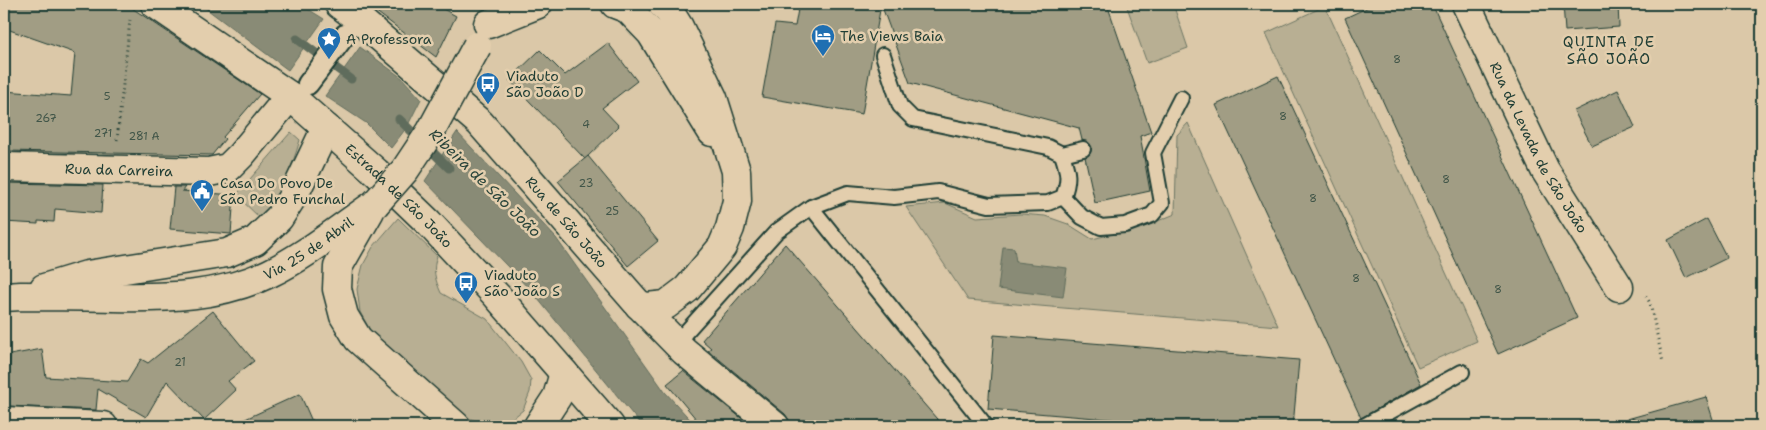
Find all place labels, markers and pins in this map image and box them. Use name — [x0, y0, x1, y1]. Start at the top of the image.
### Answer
hotel icon: The Views Baia — [810, 23, 836, 57]
place icon: A Professora — [316, 26, 342, 60]
place label: The Views Baia — [840, 27, 943, 45]
place label: A Professora — [346, 30, 432, 48]
place label: Viaduto São João D — [506, 67, 583, 101]
bus stop icon: Viaduto São João D — [475, 71, 501, 105]
place label: Casa Do Povo De São Pedro Funchal — [220, 174, 346, 208]
public building icon: Casa Do Povo De São Pedro Funchal — [189, 178, 215, 212]
place label: Viaduto São João S — [484, 266, 560, 300]
bus stop icon: Viaduto São João S — [453, 270, 479, 304]

